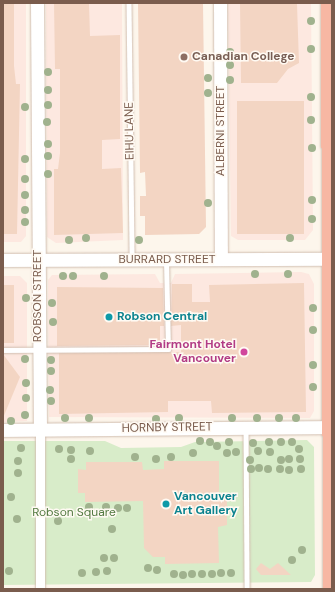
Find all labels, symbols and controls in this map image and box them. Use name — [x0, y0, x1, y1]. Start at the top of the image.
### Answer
place label: Canadian College — [192, 50, 295, 64]
marker: Canadian College — [179, 52, 189, 62]
street label: ALBERNI STREET — [214, 86, 228, 176]
street label: EIHU LANE — [122, 102, 138, 160]
street label: ROBSON STREET — [31, 250, 45, 342]
street label: BURRARD STREET — [119, 253, 215, 267]
place label: Robson Central — [117, 310, 207, 324]
marker: Robson Central — [104, 312, 114, 322]
place label: Fairmont Hotel Vancouver — [149, 338, 236, 366]
marker: Fairmont Hotel Vancouver — [239, 347, 249, 357]
street label: HORNBY STREET — [121, 420, 213, 436]
place label: Vancouver Art Gallery — [174, 490, 238, 518]
marker: Vancouver Art Gallery — [161, 499, 171, 509]
park label: Robson Square — [32, 506, 116, 520]

